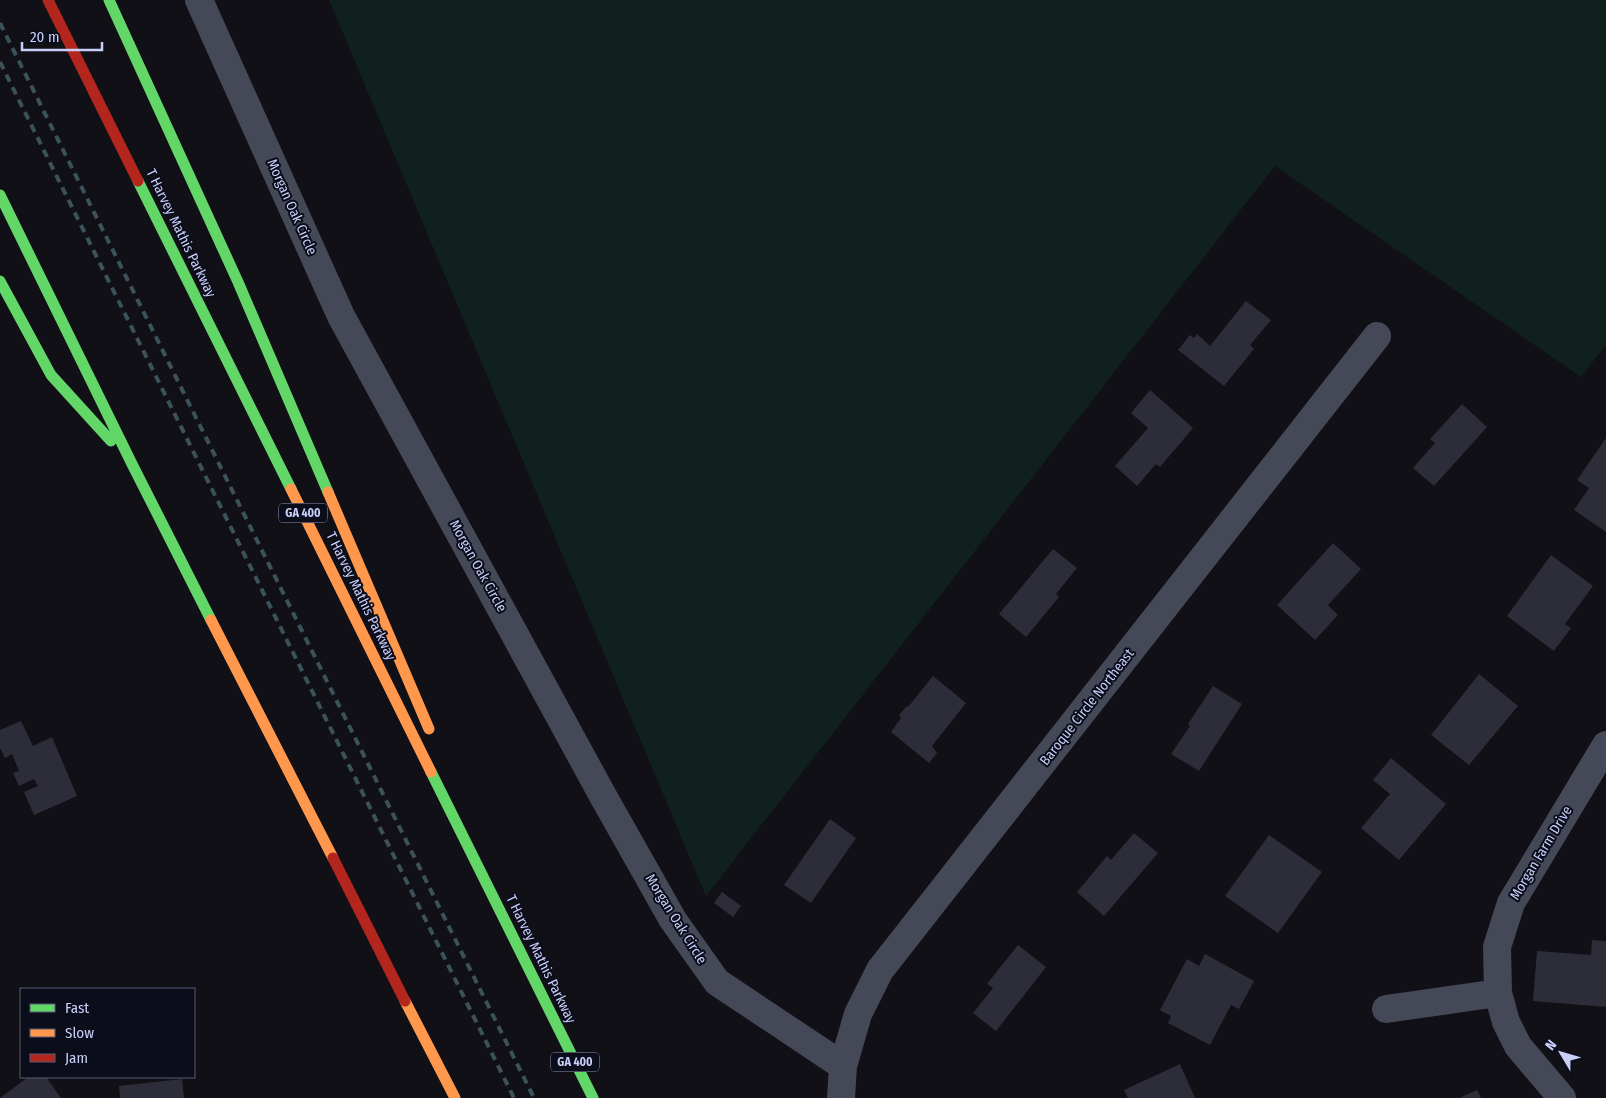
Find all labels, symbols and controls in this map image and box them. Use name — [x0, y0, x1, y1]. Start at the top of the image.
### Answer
scale bar — [22, 20, 102, 52]
text: 20 m — [30, 28, 60, 46]
street label: Morgan Oak Circle — [263, 157, 321, 258]
street label: T Harvey Mathis Parkway — [142, 166, 220, 301]
road number: GA 400 — [279, 503, 327, 522]
street label: Morgan Oak Circle — [446, 517, 510, 615]
street label: T Harvey Mathis Parkway — [322, 529, 400, 664]
street label: Baroque Circle Northeast — [1036, 645, 1138, 769]
street label: Morgan Farm Drive — [1506, 803, 1576, 903]
street label: Morgan Oak Circle — [642, 871, 711, 967]
street label: T Harvey Mathis Parkway — [502, 892, 580, 1027]
legend — [20, 988, 195, 1078]
text: Fast — [65, 999, 89, 1017]
text: Slow — [65, 1024, 94, 1042]
north arrow — [1536, 1028, 1586, 1078]
text: N — [1542, 1037, 1560, 1054]
text: Jam — [65, 1049, 88, 1067]
road number: GA 400 — [551, 1052, 599, 1072]

